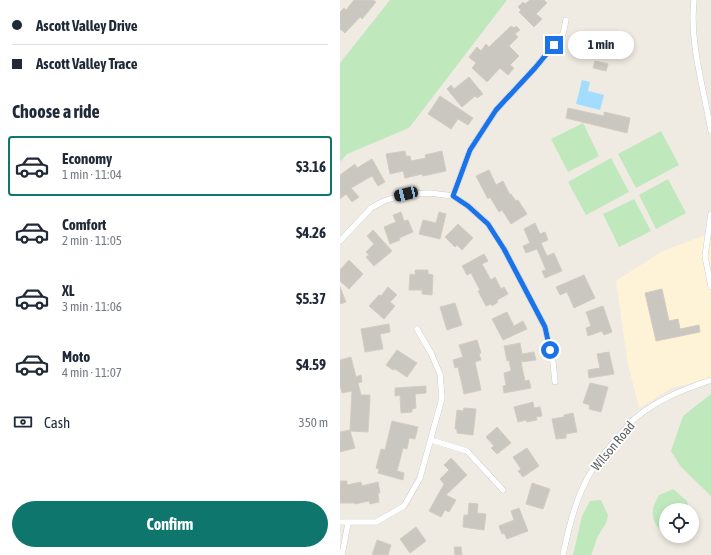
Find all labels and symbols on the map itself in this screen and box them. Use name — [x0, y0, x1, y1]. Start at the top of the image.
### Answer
callout: 1 min — [568, 31, 634, 59]
route end — [545, 36, 563, 54]
car — [393, 185, 419, 203]
route start — [541, 341, 559, 359]
street label: Wilson Road — [588, 418, 638, 474]

